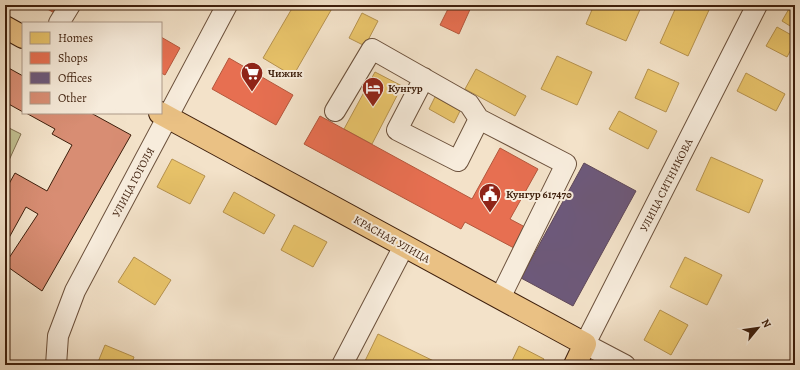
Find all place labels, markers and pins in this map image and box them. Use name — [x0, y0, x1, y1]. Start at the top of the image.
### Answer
supermarket icon: Чижик — [239, 60, 265, 93]
place label: Чижик — [268, 66, 303, 81]
hotel icon: Кунгур — [360, 75, 386, 108]
place label: Кунгур — [388, 81, 423, 96]
public building icon: Кунгур 617470 — [477, 181, 503, 214]
place label: Кунгур 617470 — [506, 187, 572, 202]

